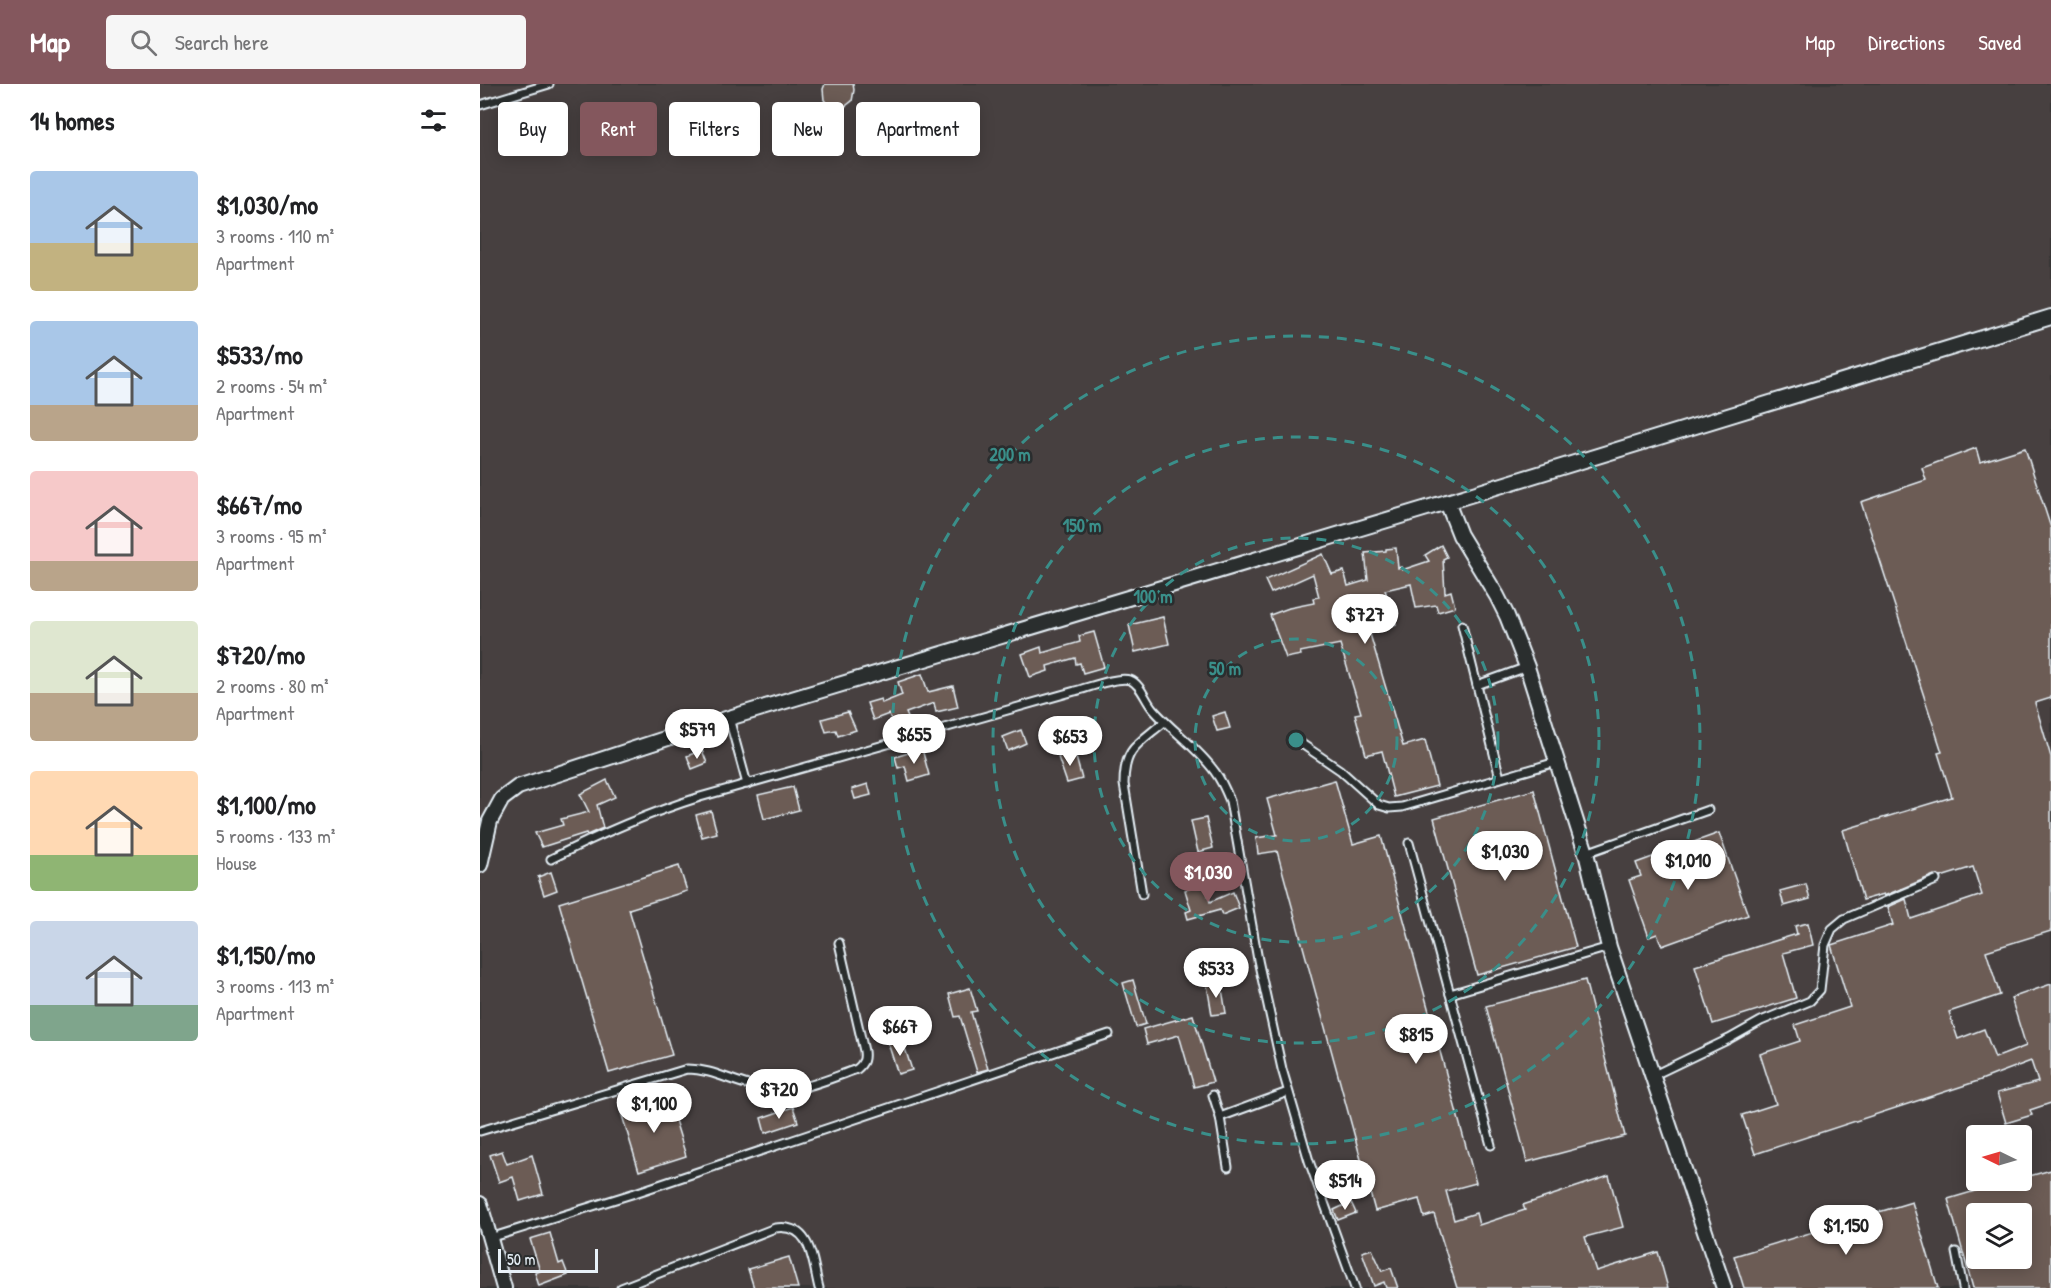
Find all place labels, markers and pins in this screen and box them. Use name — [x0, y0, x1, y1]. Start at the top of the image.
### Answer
pin: $727 — [1329, 594, 1401, 645]
pin: $579 — [661, 709, 733, 760]
pin: $655 — [878, 714, 950, 765]
pin: $653 — [1034, 716, 1106, 767]
centre of rings — [1286, 730, 1306, 750]
pin: $1,030 — [1456, 831, 1554, 882]
pin: $1,010 — [1639, 840, 1737, 891]
pin: $1,030 — [1159, 852, 1257, 903]
pin: $533 — [1180, 948, 1252, 999]
pin: $667 — [864, 1006, 936, 1057]
pin: $815 — [1380, 1014, 1452, 1065]
pin: $720 — [743, 1069, 815, 1120]
pin: $1,100 — [605, 1083, 703, 1134]
pin: $514 — [1309, 1160, 1381, 1211]
pin: $1,150 — [1797, 1205, 1895, 1256]

